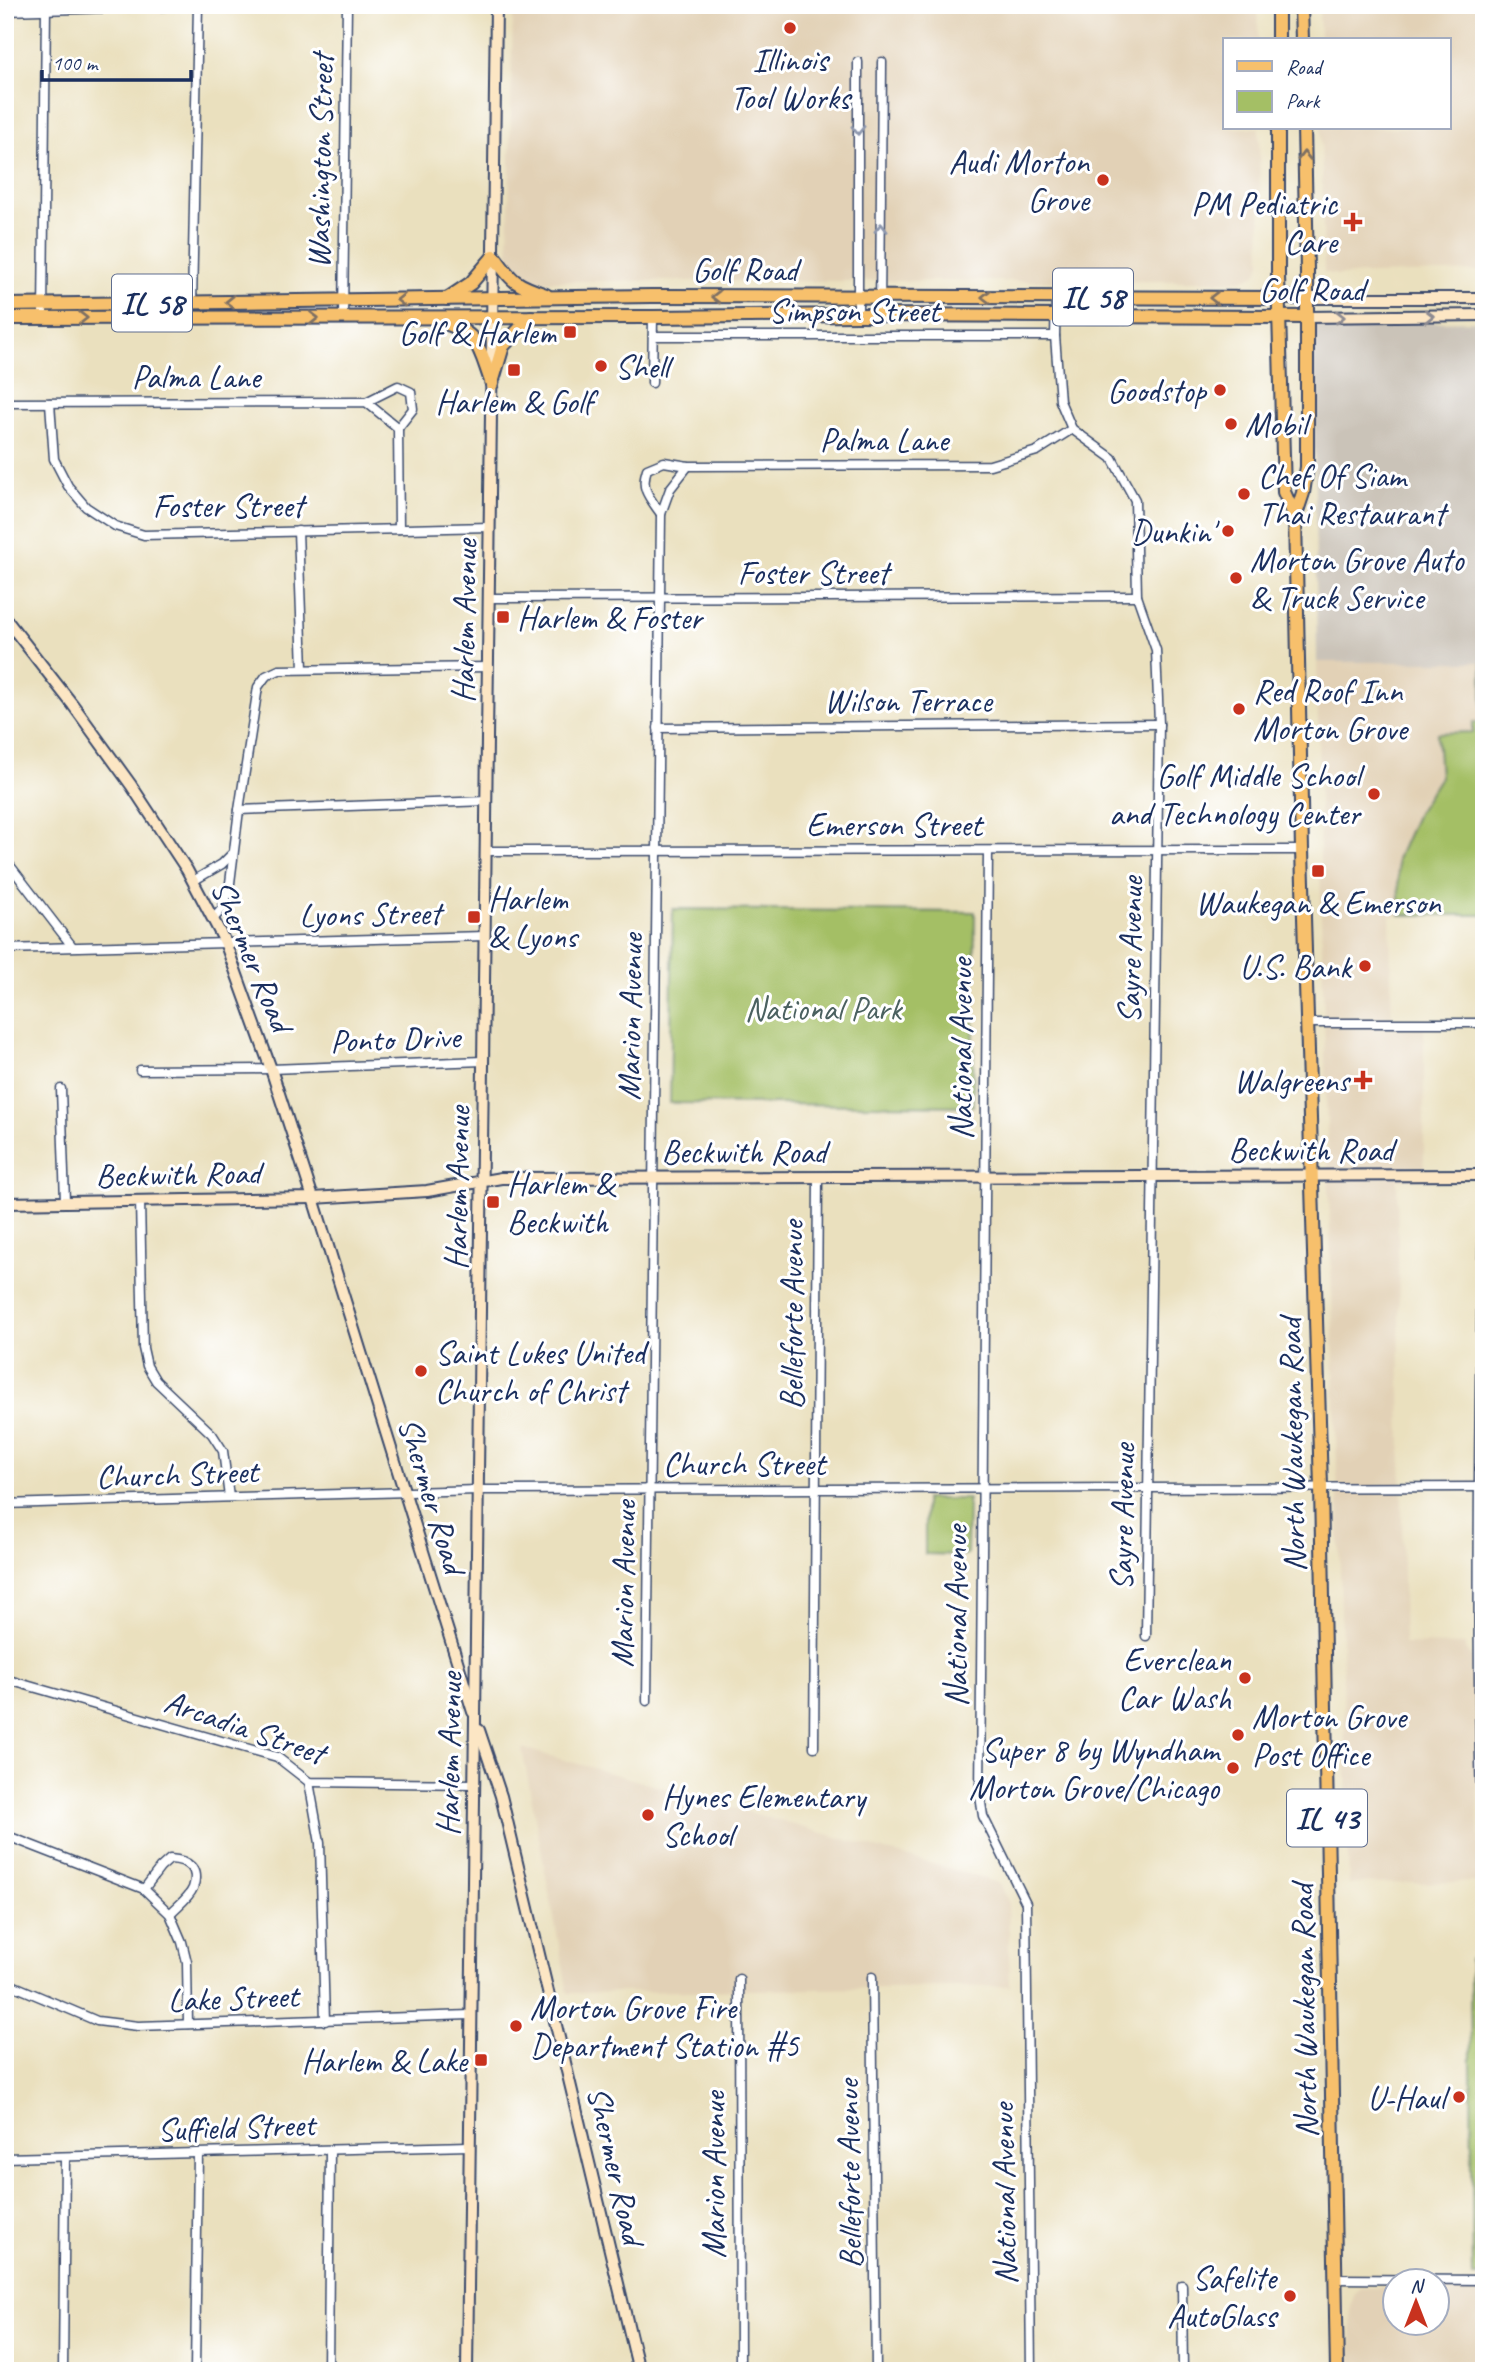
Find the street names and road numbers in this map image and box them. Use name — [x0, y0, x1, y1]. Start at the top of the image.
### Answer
street label: Washington Street — [297, 49, 343, 269]
street label: Golf Road — [692, 249, 803, 291]
road number: IL 58 — [1053, 268, 1133, 326]
street label: Golf Road — [1259, 269, 1370, 311]
road number: IL 58 — [112, 274, 192, 332]
street label: Simpson Street — [769, 290, 942, 332]
street label: Palma Lane — [132, 356, 263, 398]
street label: Palma Lane — [820, 419, 951, 461]
street label: Foster Street — [153, 485, 307, 527]
street label: Harlem Avenue — [442, 537, 486, 703]
street label: Foster Street — [738, 552, 892, 594]
street label: Wilson Terrace — [824, 680, 994, 722]
street label: Emerson Street — [806, 804, 985, 846]
street label: Shermer Road — [201, 873, 305, 1042]
street label: Sayre Avenue — [1108, 874, 1152, 1024]
street label: Lyons Street — [299, 892, 445, 936]
street label: Marion Avenue — [608, 931, 652, 1101]
street label: National Avenue — [940, 956, 982, 1140]
street label: Ponto Drive — [329, 1016, 463, 1062]
street label: Harlem Avenue — [435, 1104, 479, 1270]
street label: Beckwith Road — [1228, 1129, 1399, 1171]
street label: Beckwith Road — [661, 1131, 832, 1173]
street label: Beckwith Road — [95, 1151, 266, 1196]
street label: Belleforte Avenue — [771, 1218, 813, 1409]
street label: North Waukegan Road — [1269, 1313, 1315, 1572]
street label: Shermer Road — [389, 1413, 477, 1583]
street label: Sayre Avenue — [1100, 1441, 1144, 1591]
street label: Church Street — [663, 1443, 828, 1485]
street label: Church Street — [95, 1450, 262, 1498]
street label: Marion Avenue — [601, 1498, 645, 1668]
street label: National Avenue — [935, 1523, 977, 1707]
street label: Harlem Avenue — [427, 1670, 471, 1836]
street label: Arcadia Street — [159, 1680, 334, 1775]
road number: IL 43 — [1287, 1790, 1367, 1846]
street label: North Waukegan Road — [1281, 1879, 1327, 2138]
street label: Lake Street — [167, 1975, 302, 2021]
street label: Belleforte Avenue — [826, 2077, 872, 2269]
street label: Shermer Road — [578, 2082, 656, 2253]
street label: Marion Avenue — [693, 2089, 735, 2258]
street label: National Avenue — [981, 2101, 1027, 2285]
street label: Suffield Street — [157, 2103, 319, 2151]

